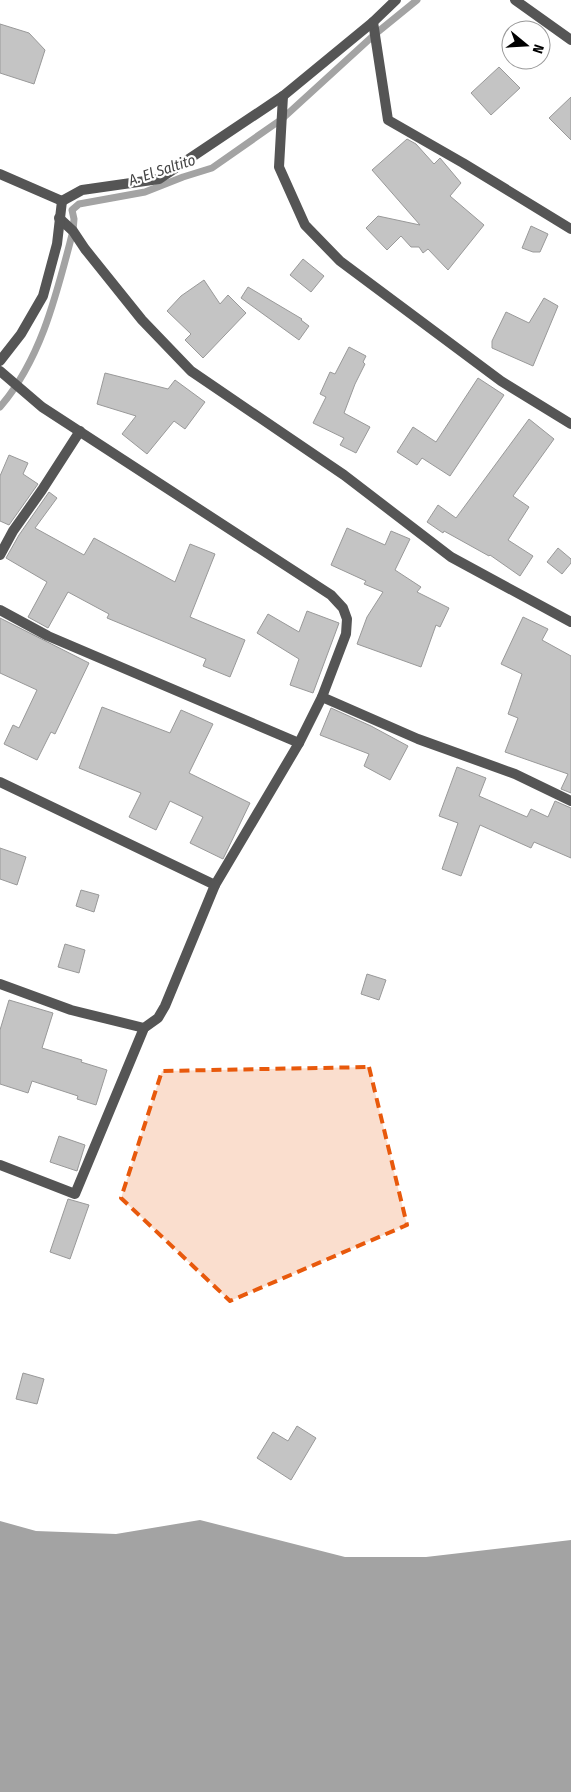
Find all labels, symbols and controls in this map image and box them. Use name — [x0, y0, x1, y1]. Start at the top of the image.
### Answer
north arrow — [501, 20, 551, 70]
text: N — [529, 42, 547, 55]
water label: A. El Saltito — [125, 151, 198, 190]

